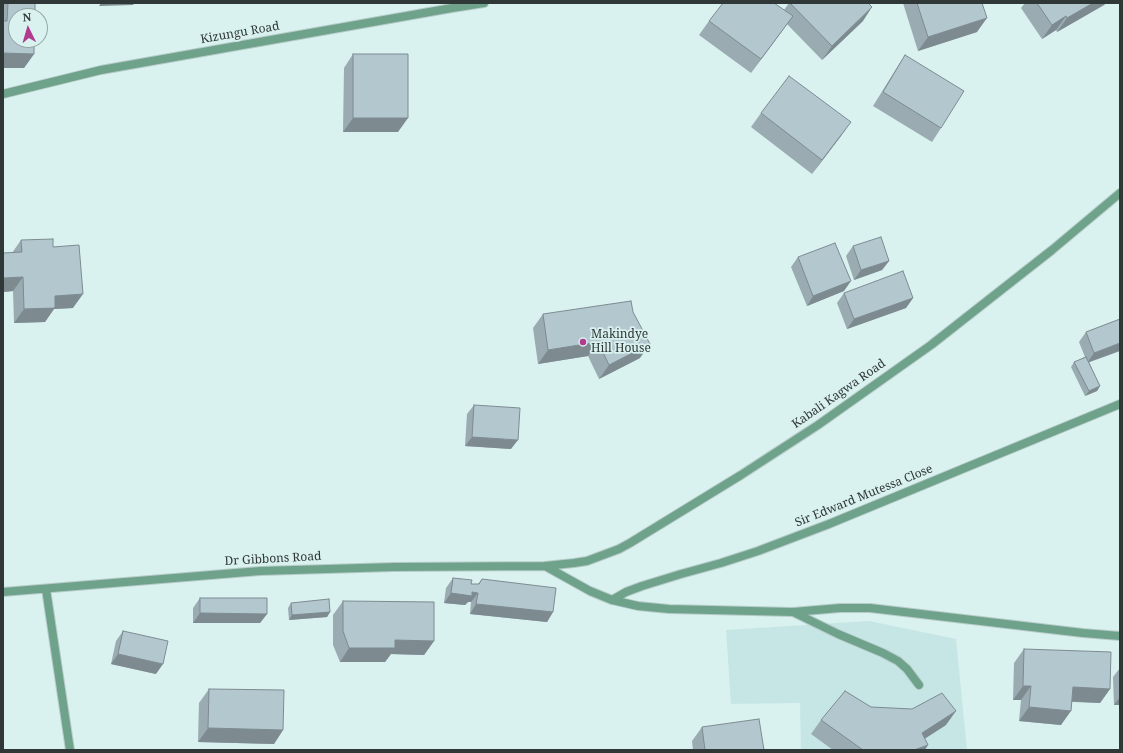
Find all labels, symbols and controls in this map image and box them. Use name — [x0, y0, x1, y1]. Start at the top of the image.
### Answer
north arrow — [8, 8, 48, 48]
text: N — [22, 9, 32, 24]
street label: Kizungu Road — [199, 19, 281, 47]
place label: Makindye Hill House — [591, 328, 651, 356]
marker: Makindye Hill House — [578, 337, 588, 347]
street label: Kabali Kagwa Road — [790, 356, 888, 432]
street label: Sir Edward Mutessa Close — [793, 462, 935, 530]
street label: Dr Gibbons Road — [224, 549, 322, 569]

